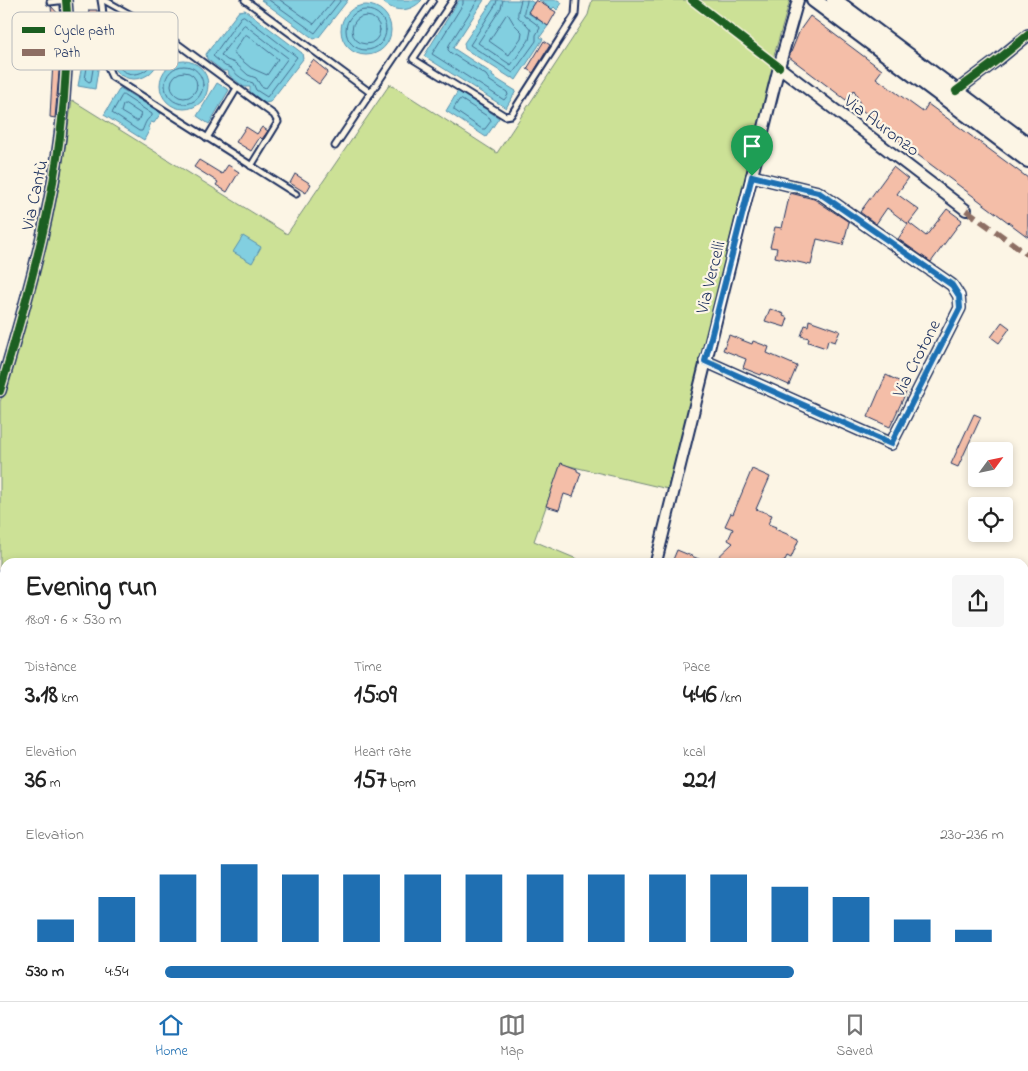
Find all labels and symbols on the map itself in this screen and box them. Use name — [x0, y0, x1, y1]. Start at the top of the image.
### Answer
legend — [12, 12, 178, 70]
text: Cycle path — [54, 21, 115, 43]
text: Path — [54, 43, 80, 64]
street label: Via Auronzo — [837, 89, 924, 164]
pin — [731, 125, 773, 176]
street label: Via Cantù — [16, 158, 56, 234]
street label: Via Vercelli — [690, 238, 734, 318]
street label: Via Crotone — [887, 315, 949, 403]
north arrow — [968, 442, 1012, 488]

